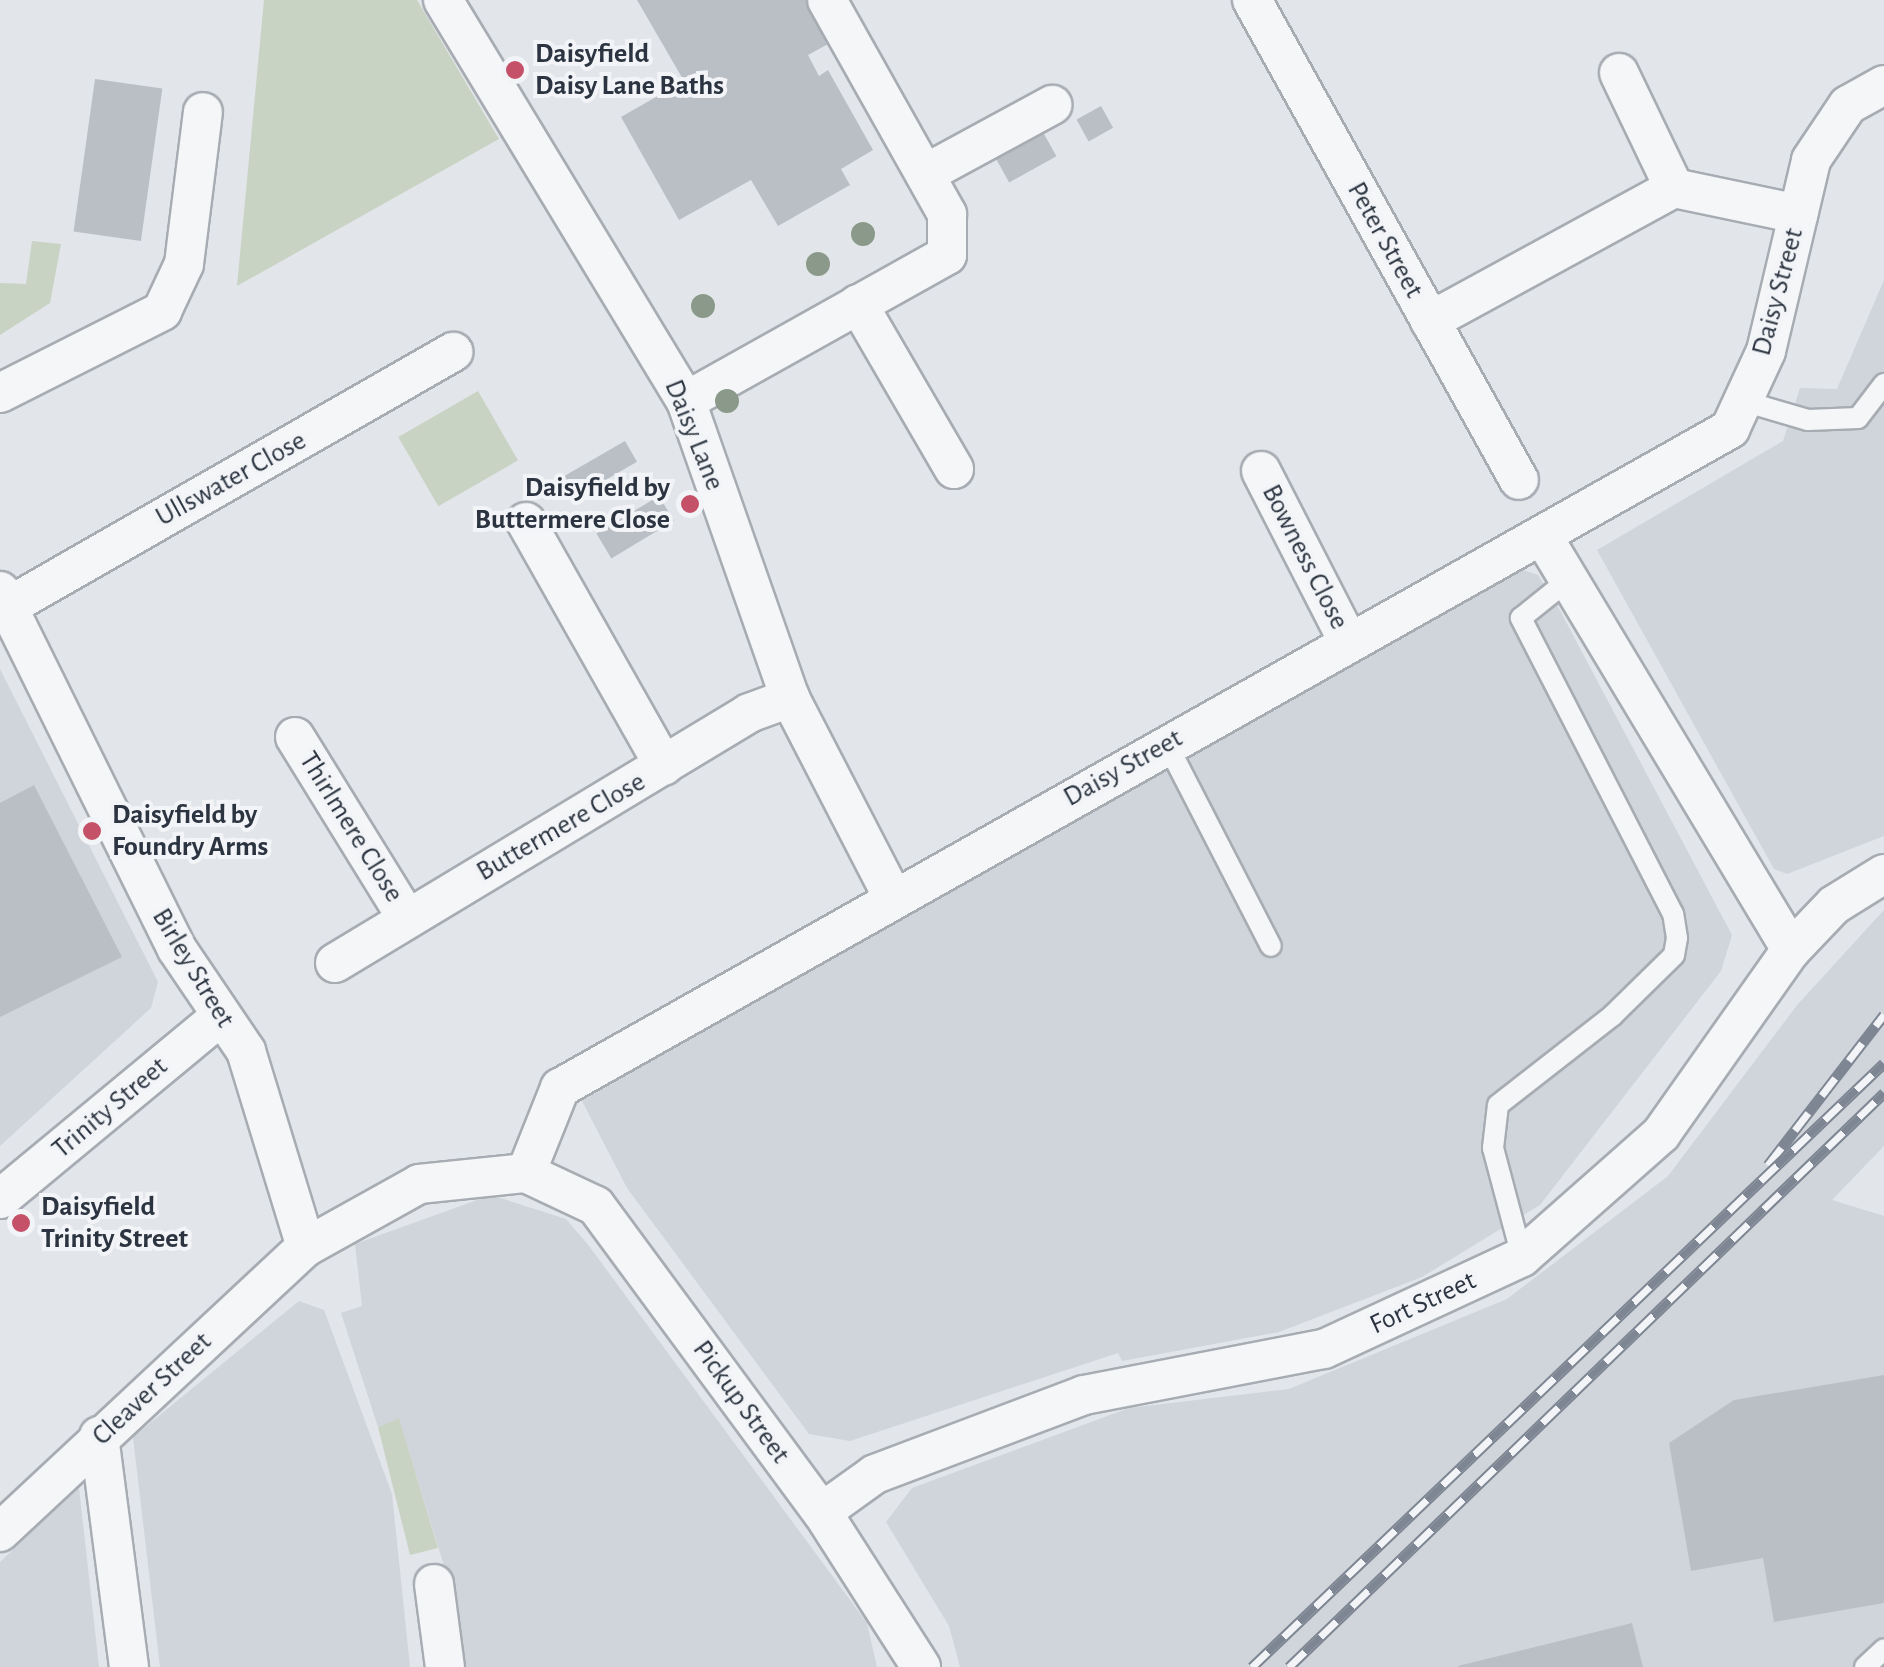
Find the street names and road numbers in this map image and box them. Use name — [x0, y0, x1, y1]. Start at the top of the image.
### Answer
street label: Peter Street — [1339, 176, 1431, 304]
street label: Daisy Street — [1745, 225, 1811, 359]
street label: Daisy Lane — [657, 375, 731, 495]
street label: Ullswater Close — [150, 424, 312, 534]
street label: Bowness Close — [1254, 479, 1356, 635]
street label: Daisy Street — [1058, 722, 1188, 814]
street label: Thirlmere Close — [291, 746, 411, 908]
street label: Buttermere Close — [471, 765, 651, 889]
street label: Birley Street — [144, 902, 242, 1034]
street label: Trinity Street — [45, 1050, 175, 1166]
street label: Fort Street — [1365, 1264, 1481, 1342]
street label: Cleaver Street — [85, 1325, 219, 1453]
street label: Pickup Street — [685, 1334, 797, 1470]

